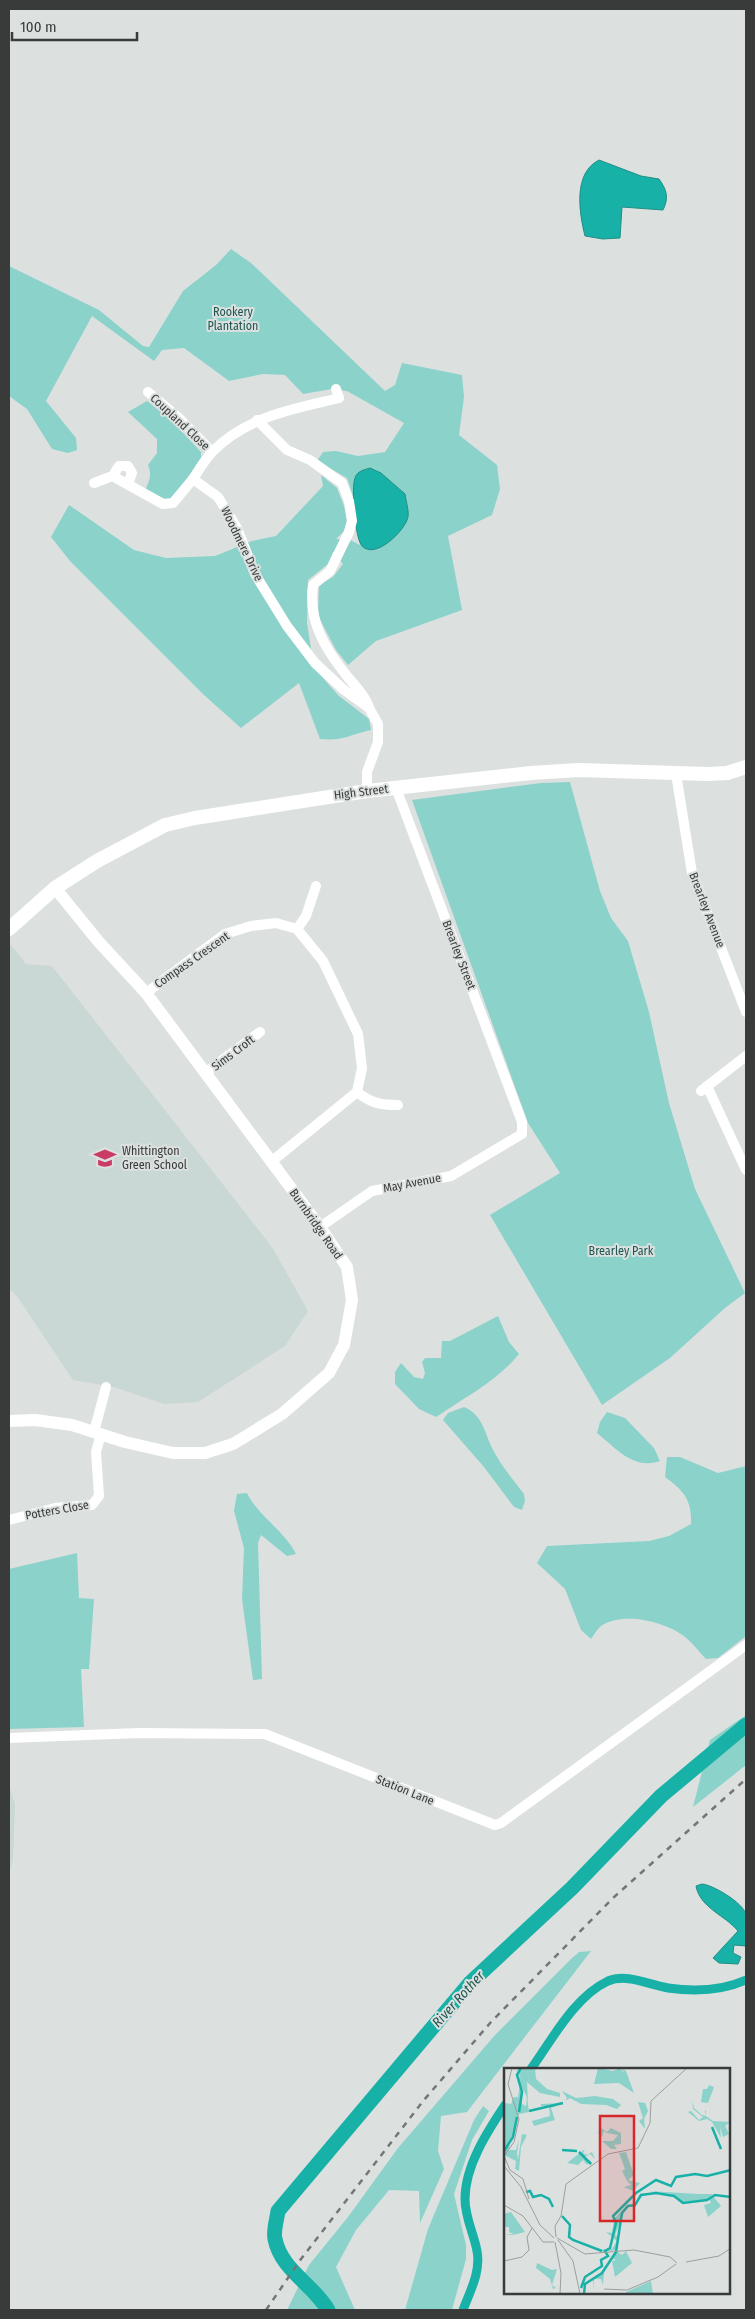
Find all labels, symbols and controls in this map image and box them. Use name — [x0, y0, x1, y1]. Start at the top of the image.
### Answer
scale bar — [12, 10, 138, 42]
text: 100 m — [20, 18, 57, 36]
park label: Rookery Plantation — [208, 305, 258, 333]
street label: Coupland Close — [147, 391, 213, 453]
street label: Woodmere Drive — [218, 504, 266, 584]
street label: High Street — [333, 782, 389, 802]
street label: Brearley Avenue — [686, 870, 728, 950]
street label: Brearley Street — [439, 918, 479, 992]
street label: Compass Crescent — [152, 929, 232, 991]
street label: Sims Croft — [209, 1032, 257, 1074]
place label: Whittington Green School — [122, 1144, 187, 1172]
school or university icon: Whittington Green School — [92, 1145, 118, 1171]
street label: May Avenue — [382, 1171, 442, 1195]
street label: Burnbridge Road — [287, 1186, 345, 1262]
park label: Brearley Park — [589, 1244, 654, 1258]
street label: Potters Close — [24, 1498, 90, 1522]
street label: Station Lane — [374, 1772, 436, 1808]
water label: River Rother — [429, 1967, 489, 2031]
inset map — [504, 2068, 730, 2294]

